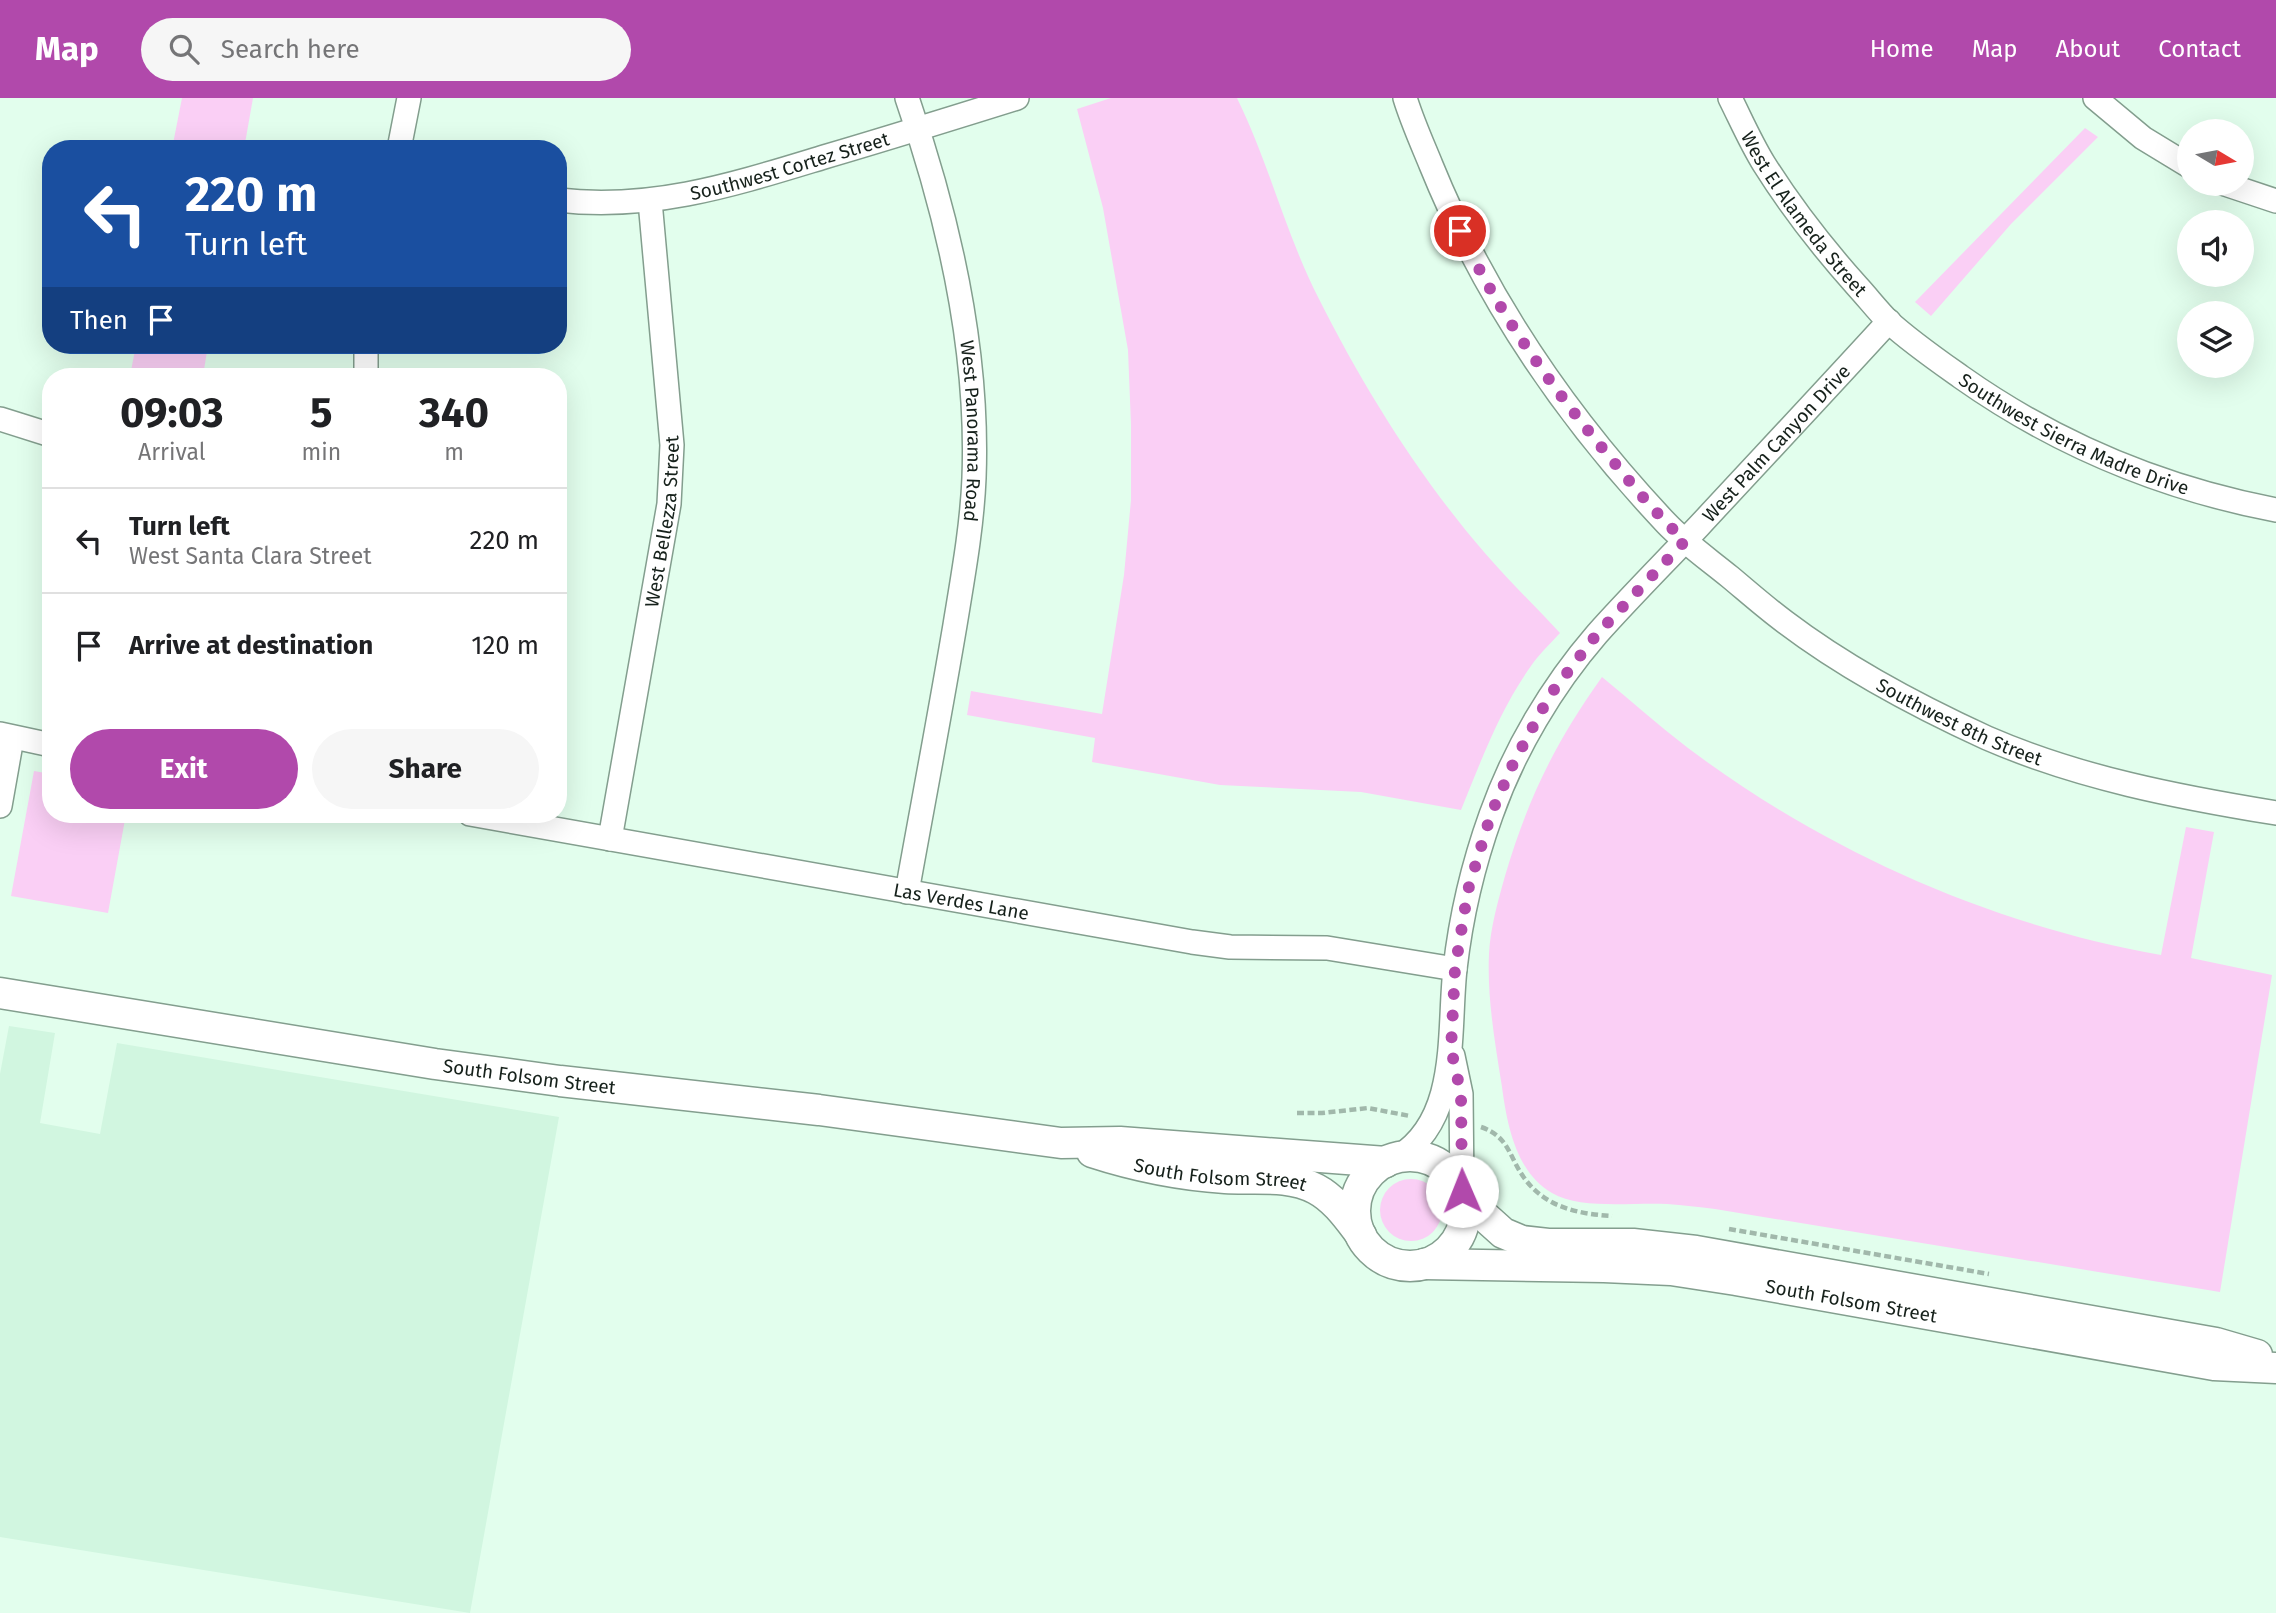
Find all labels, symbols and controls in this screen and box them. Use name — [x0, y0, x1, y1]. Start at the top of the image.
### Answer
search box — [141, 18, 631, 81]
text: Map — [35, 29, 99, 69]
icon: search — [165, 30, 203, 68]
text: Search here — [221, 34, 360, 65]
text: Home — [1870, 35, 1934, 63]
text: Map — [1972, 35, 2018, 63]
text: About — [2056, 35, 2120, 63]
text: Contact — [2158, 35, 2241, 63]
north arrow — [2177, 119, 2254, 196]
map controls — [2177, 119, 2254, 378]
street label: Southwest Cortez Street — [688, 127, 892, 205]
street label: West El Alameda Street — [1736, 128, 1872, 301]
text: 220 m — [185, 165, 317, 224]
icon: left — [70, 168, 161, 259]
pin — [1430, 201, 1490, 261]
button: sound — [2177, 210, 2254, 287]
icon: arrive — [1441, 212, 1479, 250]
text: Turn left — [185, 225, 307, 263]
icon: arrive — [142, 301, 180, 339]
button: layers — [2177, 301, 2254, 378]
text: Then — [70, 305, 128, 336]
street label: West Panorama Road — [955, 339, 986, 523]
street label: West Palm Canyon Drive — [1698, 360, 1855, 527]
street label: Southwest Sierra Madre Drive — [1954, 368, 2192, 500]
text: 09:03 — [120, 388, 224, 438]
text: 5 — [310, 388, 333, 438]
text: 340 — [419, 388, 489, 438]
street label: West Bellezza Street — [640, 434, 684, 609]
text: Arrival — [138, 438, 205, 466]
text: min — [302, 438, 341, 466]
text: m — [444, 438, 464, 466]
text: Turn left — [129, 511, 230, 542]
icon: left — [70, 522, 108, 560]
text: 220 m — [470, 525, 539, 556]
text: West Santa Clara Street — [129, 542, 372, 570]
icon: arrive — [70, 627, 108, 665]
text: Arrive at destination — [129, 630, 373, 661]
text: 120 m — [471, 630, 539, 661]
street label: Southwest 8th Street — [1872, 673, 2045, 770]
button: Exit — [70, 729, 298, 809]
button: Share — [312, 729, 539, 809]
street label: Las Verdes Lane — [892, 878, 1031, 925]
street label: South Folsom Street — [442, 1054, 617, 1099]
street label: South Folsom Street — [1132, 1153, 1310, 1196]
position arrow — [1425, 1154, 1499, 1228]
street label: South Folsom Street — [1764, 1274, 1939, 1328]

